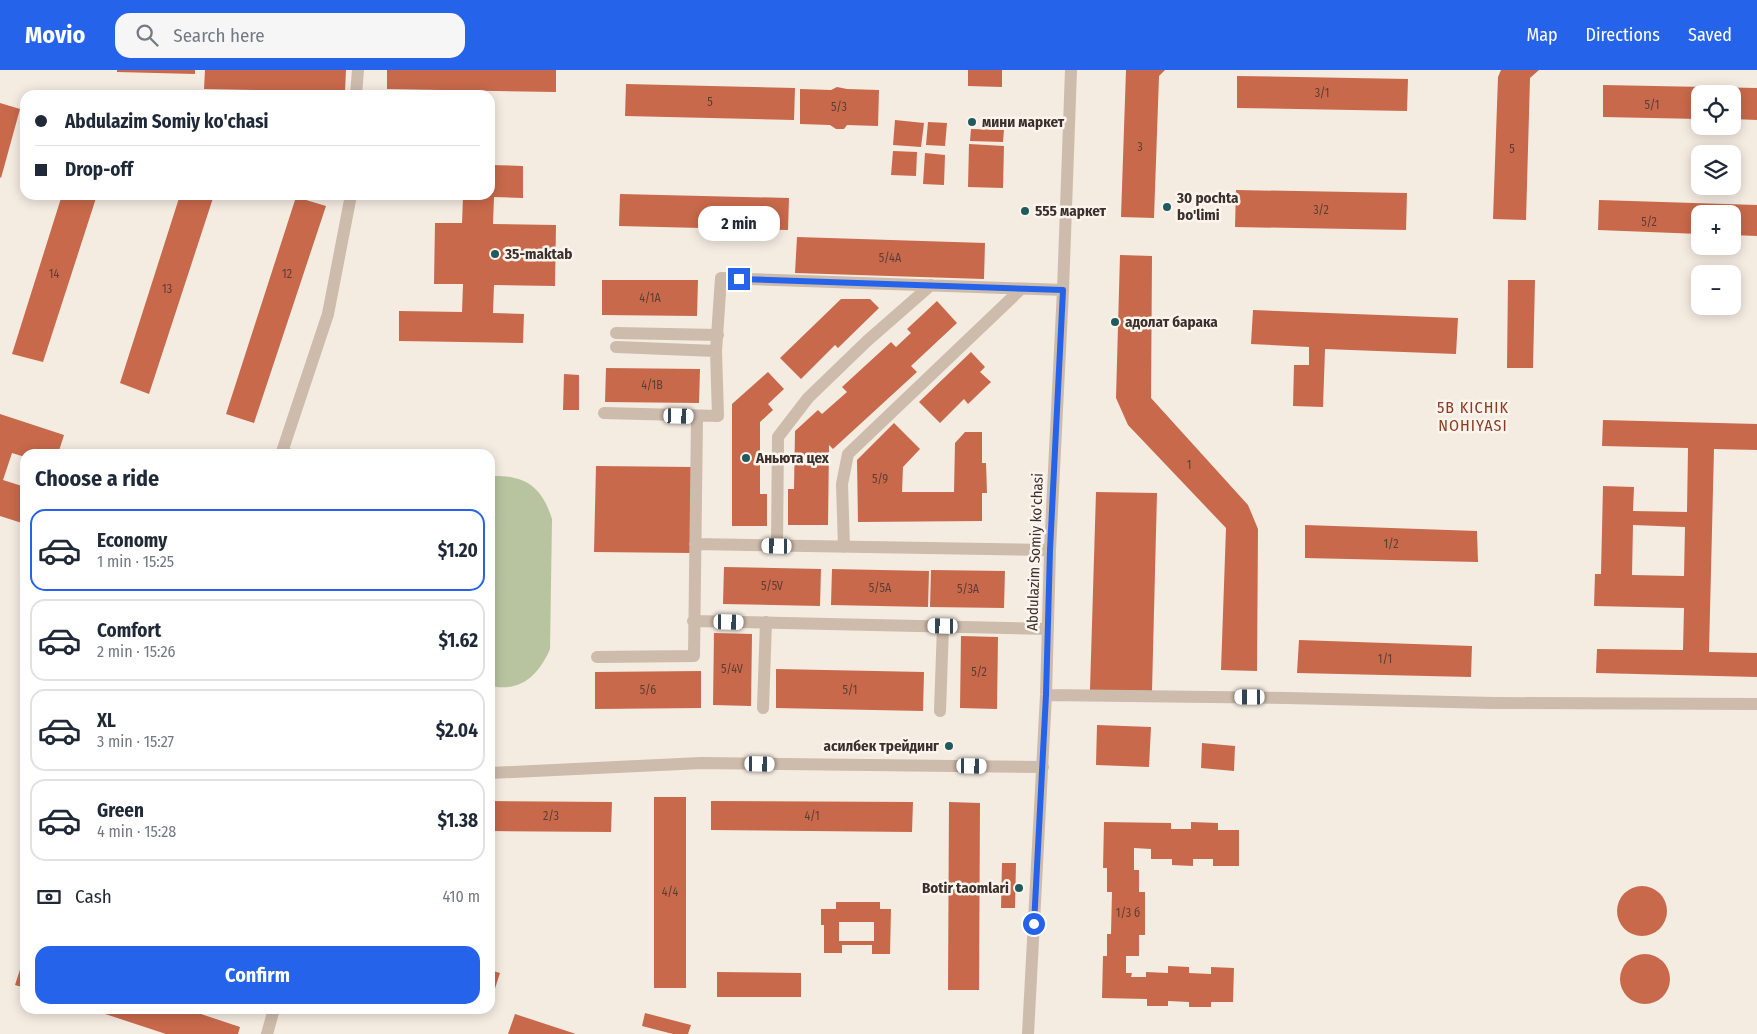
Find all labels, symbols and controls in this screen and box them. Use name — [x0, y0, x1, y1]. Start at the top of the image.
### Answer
search box — [115, 13, 465, 58]
text: Movio — [25, 21, 85, 49]
icon: search — [133, 21, 161, 49]
text: Search here — [173, 24, 265, 47]
text: Map — [1526, 24, 1558, 46]
text: Directions — [1586, 24, 1660, 46]
text: Saved — [1688, 24, 1732, 46]
map controls — [1691, 85, 1741, 315]
button: locate — [1691, 85, 1741, 135]
house number: 3/1 — [1315, 86, 1329, 100]
house number: 5 — [707, 95, 713, 109]
house number: 5/1 — [1645, 98, 1659, 112]
house number: 5/3 — [831, 100, 847, 114]
text: Abdulazim Somiy ko'chasi — [65, 110, 268, 133]
place label: мини маркет — [982, 113, 1065, 131]
marker: мини маркет — [966, 116, 978, 128]
house number: 3 — [1137, 140, 1143, 154]
house number: 5 — [1509, 142, 1515, 156]
button: layers — [1691, 145, 1741, 195]
text: Drop-off — [65, 158, 133, 181]
place label: 30 pochta bo'limi — [1176, 189, 1239, 224]
marker: 30 pochta bo'limi — [1161, 201, 1173, 213]
place label: 555 маркет — [1035, 202, 1106, 220]
house number: 3/2 — [1313, 203, 1329, 217]
marker: 555 маркет — [1019, 205, 1031, 217]
button: + — [1691, 205, 1741, 255]
callout: 2 min — [698, 206, 780, 242]
text: 2 min — [721, 214, 757, 233]
house number: 5/2 — [1641, 215, 1657, 229]
place label: 35-maktab — [504, 245, 572, 263]
marker: 35-maktab — [489, 248, 501, 260]
house number: 5/4A — [879, 251, 902, 265]
button: − — [1691, 265, 1741, 315]
house number: 14 — [49, 267, 59, 281]
house number: 12 — [282, 267, 292, 281]
route end — [728, 268, 750, 290]
house number: 13 — [162, 282, 172, 296]
house number: 4/1A — [639, 291, 661, 305]
place label: адолат барака — [1125, 313, 1218, 331]
marker: адолат барака — [1109, 316, 1121, 328]
house number: 4/1B — [641, 378, 663, 392]
district label: 5B KICHIK NOHIYASI — [1437, 398, 1509, 435]
car — [663, 408, 694, 424]
place label: Аньюта цех — [755, 449, 830, 467]
marker: Аньюта цех — [740, 452, 752, 464]
house number: 1 — [1187, 458, 1191, 472]
text: Choose a ride — [35, 465, 159, 492]
house number: 5/9 — [872, 472, 888, 486]
street label: Abdulazim Somiy ko'chasi — [1023, 473, 1047, 631]
icon: car — [37, 528, 82, 573]
text: Economy — [97, 529, 167, 552]
house number: 1/2 — [1383, 537, 1399, 551]
car — [761, 538, 792, 554]
text: $1.20 — [438, 539, 478, 562]
text: 1 min · 15:25 — [97, 552, 174, 571]
house number: 5/5V — [761, 579, 784, 593]
house number: 5/5A — [869, 581, 892, 595]
house number: 5/3A — [957, 582, 980, 596]
car — [713, 614, 744, 630]
icon: car — [37, 618, 82, 663]
car — [927, 618, 958, 634]
text: Comfort — [97, 619, 161, 642]
text: $1.62 — [438, 629, 478, 652]
text: 2 min · 15:26 — [97, 642, 175, 661]
house number: 1/1 — [1378, 652, 1392, 666]
house number: 5/4V — [721, 662, 744, 676]
house number: 5/2 — [971, 665, 987, 679]
house number: 5/6 — [640, 683, 656, 697]
house number: 5/1 — [843, 683, 857, 697]
car — [1235, 690, 1265, 705]
icon: car — [37, 708, 82, 753]
text: XL — [97, 709, 116, 732]
text: $2.04 — [436, 719, 478, 742]
text: 3 min · 15:27 — [97, 732, 174, 751]
place label: асилбек трейдинг — [823, 737, 939, 755]
marker: асилбек трейдинг — [943, 740, 955, 752]
car — [744, 756, 775, 772]
car — [956, 758, 987, 774]
icon: car — [37, 798, 82, 843]
text: Green — [97, 799, 144, 822]
text: $1.38 — [438, 809, 478, 832]
house number: 2/3 — [543, 809, 559, 823]
house number: 4/1 — [804, 809, 820, 823]
text: 4 min · 15:28 — [97, 822, 176, 841]
place label: Botir taomlari — [922, 879, 1009, 897]
marker: Botir taomlari — [1013, 882, 1025, 894]
icon: cash — [35, 883, 63, 911]
text: Cash — [75, 885, 112, 908]
house number: 4/4 — [662, 885, 678, 899]
text: 410 m — [442, 887, 480, 906]
house number: 1/3 б — [1116, 906, 1140, 920]
route start — [1023, 913, 1045, 935]
button: Confirm — [35, 946, 480, 1004]

